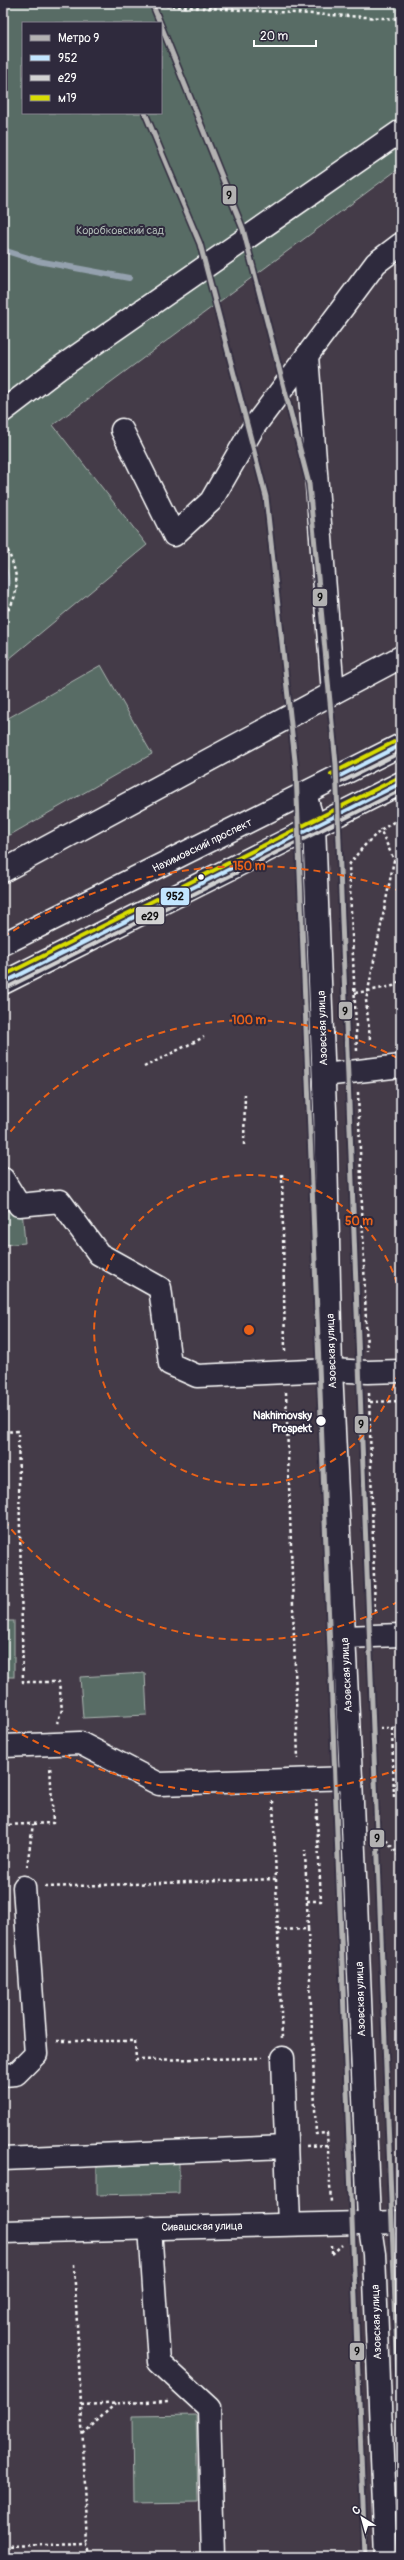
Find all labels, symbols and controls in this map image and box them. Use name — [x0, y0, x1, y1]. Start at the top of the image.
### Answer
legend — [22, 22, 162, 114]
scale bar — [254, 22, 316, 48]
text: 20 m — [260, 29, 289, 44]
text: Метро 9 — [58, 31, 99, 46]
text: 952 — [58, 51, 78, 66]
text: е29 — [58, 71, 77, 86]
text: м19 — [58, 91, 77, 106]
line badge: 9 — [222, 185, 237, 205]
text: 9 — [226, 189, 232, 202]
park label: Коробковский сад — [76, 224, 164, 237]
line badge: 9 — [312, 588, 328, 607]
text: 9 — [317, 591, 323, 604]
street label: Нахимовский проспект — [150, 815, 255, 875]
text: 150 m — [233, 859, 266, 874]
unlabelled marker — [196, 872, 206, 882]
line badge: 952 — [160, 887, 190, 906]
text: 952 — [166, 890, 184, 903]
line badge: е29 — [135, 906, 165, 925]
text: е29 — [140, 910, 159, 923]
street label: Азовская улица — [315, 990, 330, 1066]
line badge: 9 — [338, 1001, 353, 1020]
text: 9 — [342, 1005, 348, 1018]
text: 100 m — [232, 1013, 267, 1028]
text: 50 m — [345, 1214, 373, 1229]
street label: Азовская улица — [324, 1313, 339, 1389]
centre of rings — [242, 1323, 256, 1337]
place label: Nakhimovsky Prospekt — [253, 1409, 313, 1435]
marker: Nakhimovsky Prospekt — [314, 1414, 328, 1428]
line badge: 9 — [354, 1415, 369, 1434]
text: 9 — [358, 1418, 364, 1431]
street label: Азовская улица — [338, 1637, 355, 1713]
line badge: 9 — [369, 1829, 385, 1848]
text: 9 — [374, 1832, 380, 1845]
street label: Азовская улица — [353, 1961, 368, 2037]
street label: Сивашская улица — [161, 2219, 243, 2234]
street label: Азовская улица — [369, 2284, 384, 2360]
line badge: 9 — [349, 2342, 365, 2361]
text: 9 — [354, 2345, 360, 2358]
north arrow — [342, 2498, 382, 2538]
text: С — [350, 2503, 363, 2518]

